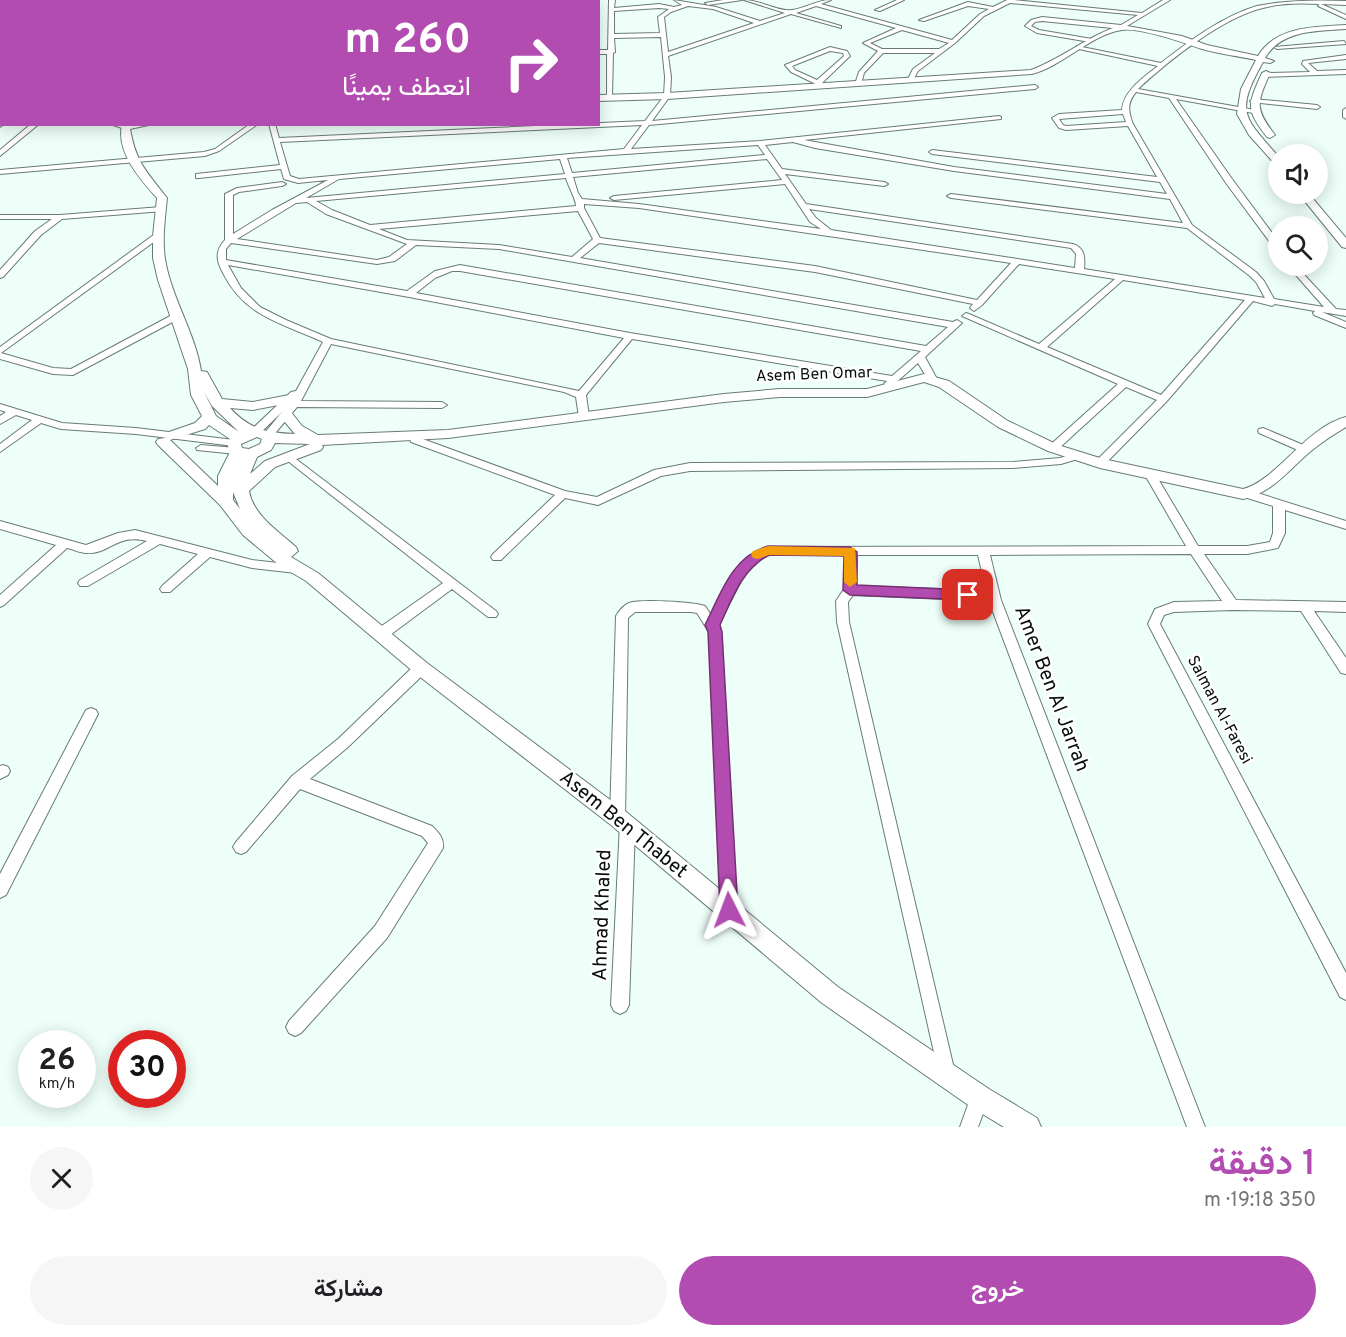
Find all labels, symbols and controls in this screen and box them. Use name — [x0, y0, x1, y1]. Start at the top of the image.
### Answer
text: 260 m — [345, 15, 471, 68]
icon: right — [492, 24, 570, 102]
text: انعطف يمينًا — [342, 71, 471, 105]
map controls — [1268, 144, 1328, 276]
button: sound — [1268, 144, 1328, 204]
button: search — [1268, 216, 1328, 276]
street label: Asem Ben Omar — [755, 363, 873, 387]
pin — [942, 569, 993, 620]
icon: arrive — [951, 578, 984, 611]
street label: Amer Ben Al Jarrah — [1007, 602, 1095, 776]
street label: Salman Al-Faresi — [1182, 652, 1256, 768]
street label: Asem Ben Thabet — [553, 765, 693, 885]
street label: Ahmad Khaled — [588, 849, 618, 981]
position arrow — [697, 878, 761, 942]
speed limit sign: 30 — [108, 1030, 186, 1108]
text: 26 — [39, 1043, 75, 1080]
text: km/h — [39, 1075, 75, 1094]
text: 1 دقيقة — [1209, 1142, 1316, 1188]
button: close — [30, 1147, 93, 1210]
text: 350 m · 19:18 — [1204, 1188, 1316, 1214]
button: مشاركة — [30, 1256, 667, 1325]
button: خروج — [679, 1256, 1316, 1325]

